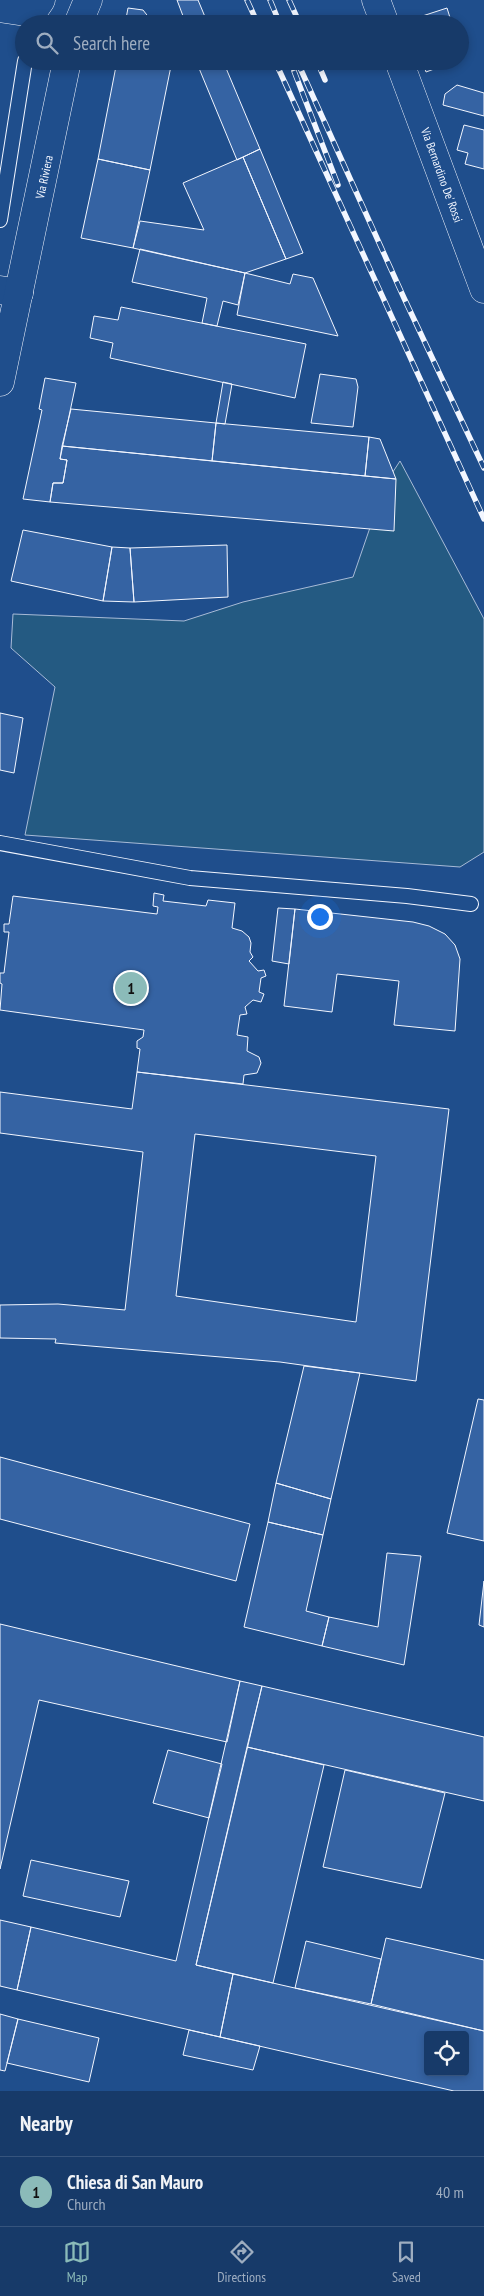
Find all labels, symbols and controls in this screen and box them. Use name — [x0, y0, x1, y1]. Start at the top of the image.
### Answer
search box — [15, 15, 469, 70]
icon: search — [33, 29, 61, 57]
text: Search here — [73, 31, 150, 55]
street label: Via Bernardino De' Rossi — [418, 125, 466, 224]
street label: Via Riviera — [32, 154, 56, 201]
your location — [307, 904, 333, 930]
pin: 1 — [115, 969, 147, 1007]
map controls — [424, 2031, 469, 2076]
button: locate — [424, 2031, 469, 2076]
text: Nearby — [20, 2110, 73, 2137]
text: Chiesa di San Mauro — [67, 2170, 203, 2194]
text: 1 — [32, 2182, 40, 2202]
text: 40 m — [436, 2182, 464, 2202]
text: Church — [67, 2194, 105, 2214]
tab: Map — [63, 2238, 91, 2286]
tab: Directions — [217, 2238, 266, 2286]
tab: Saved — [392, 2238, 421, 2286]

